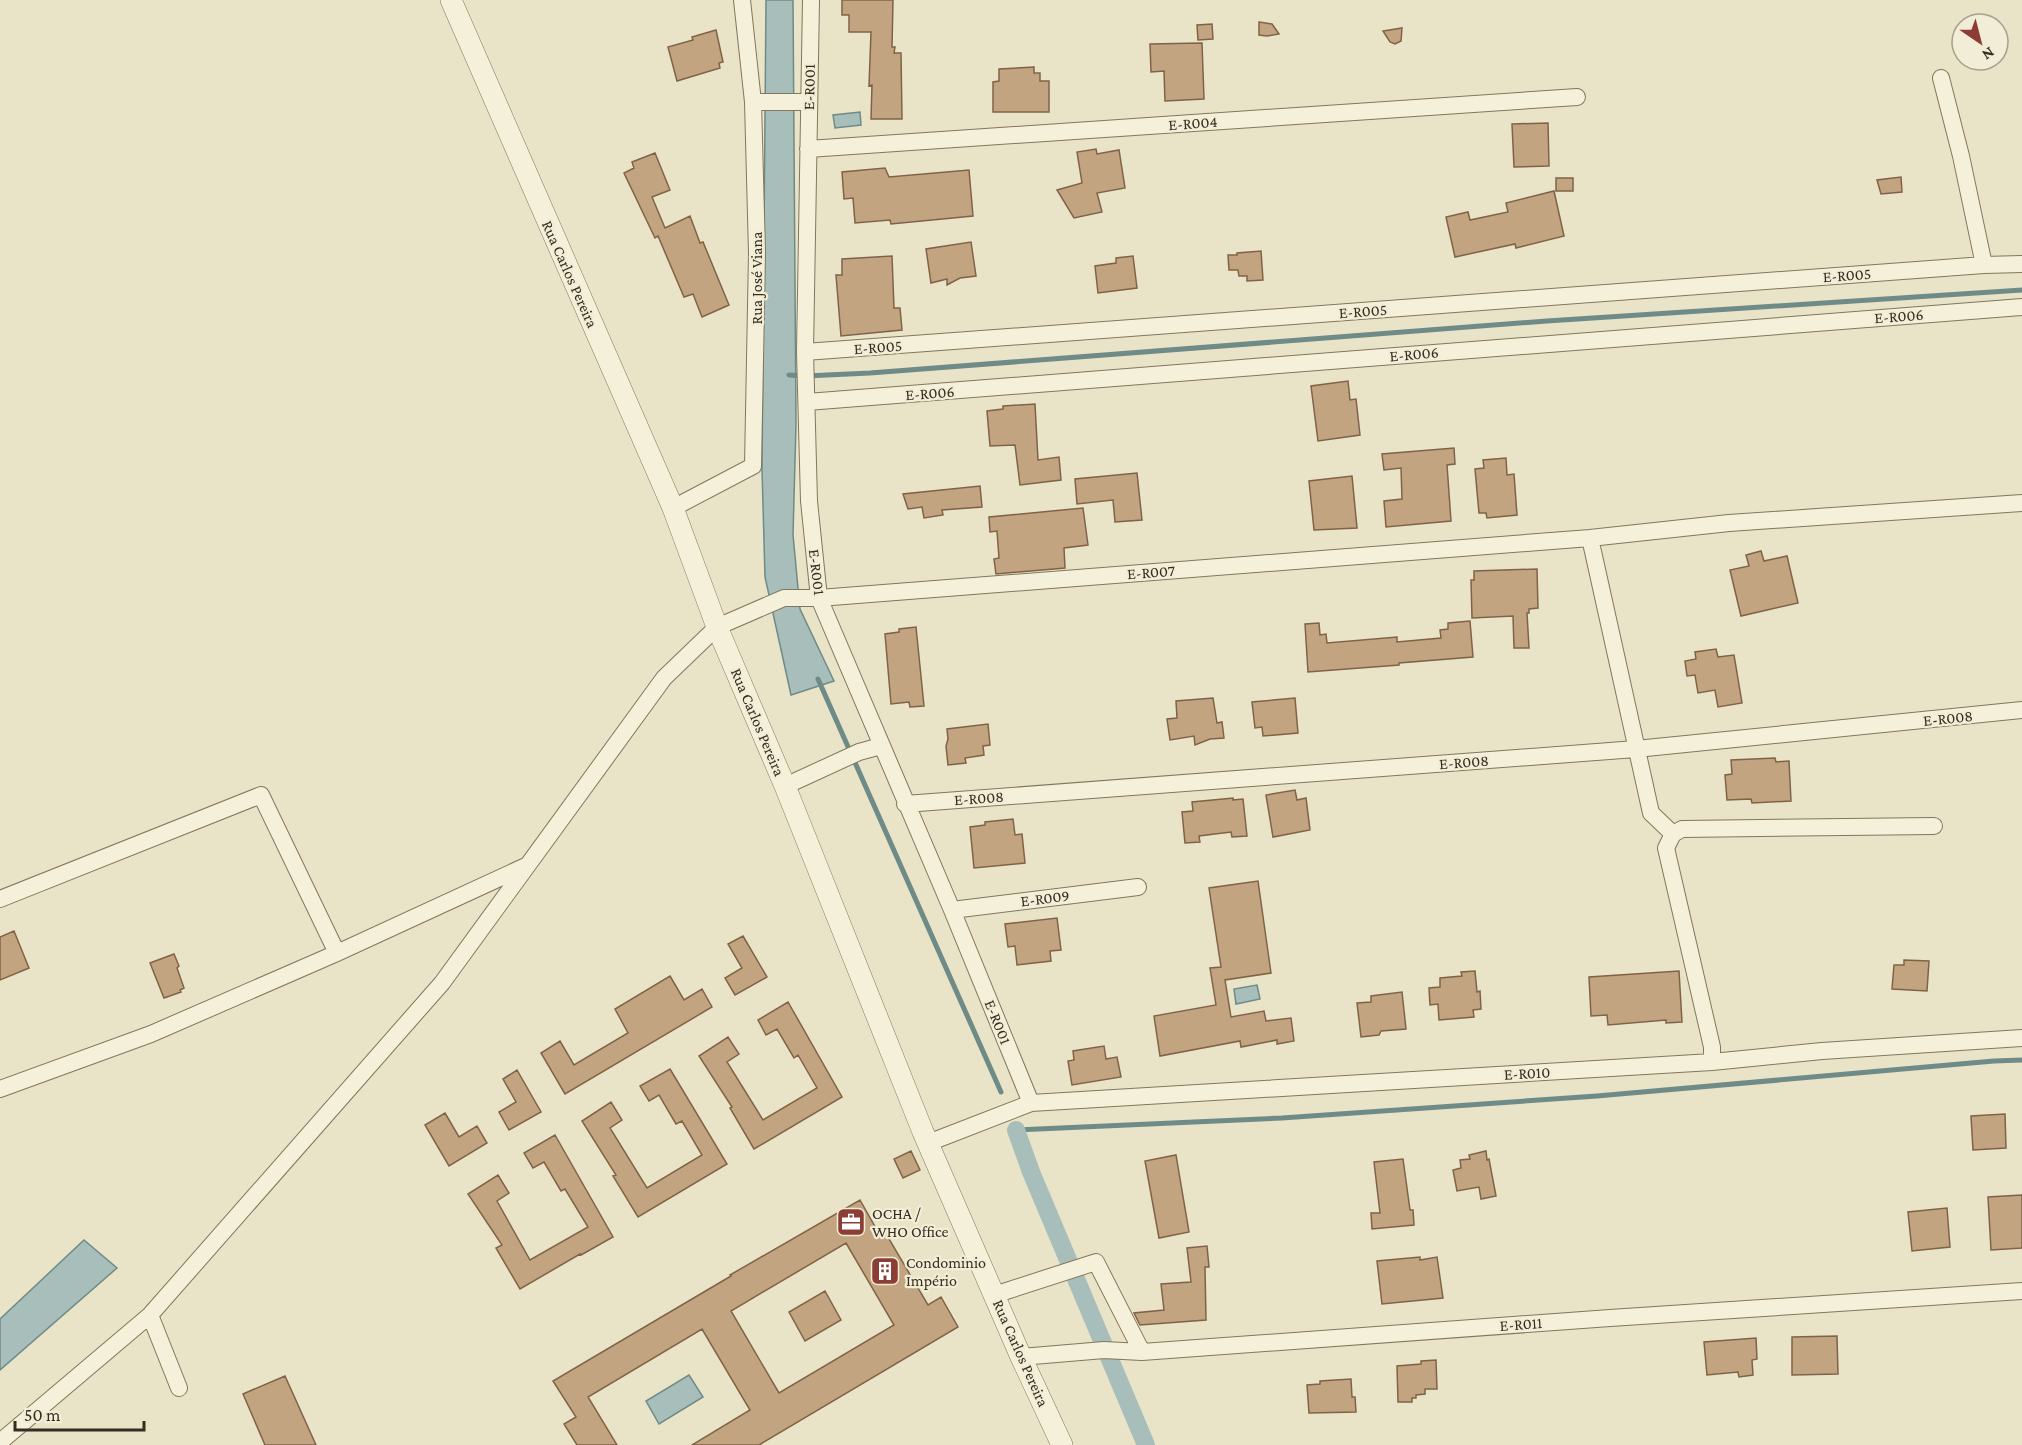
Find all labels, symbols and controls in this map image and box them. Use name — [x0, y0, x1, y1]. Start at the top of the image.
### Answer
north arrow — [1950, 12, 2010, 72]
text: N — [1979, 44, 1998, 64]
street label: E-R001 — [800, 64, 818, 110]
street label: E-R004 — [1168, 113, 1218, 133]
street label: Rua Carlos Pereira — [539, 218, 601, 331]
street label: Rua José Viana — [748, 231, 766, 325]
street label: E-R005 — [1822, 265, 1872, 285]
street label: E-R005 — [1338, 301, 1388, 321]
street label: E-R006 — [1874, 306, 1924, 326]
street label: E-R005 — [853, 337, 903, 357]
street label: E-R006 — [1389, 343, 1439, 365]
street label: E-R006 — [905, 383, 955, 403]
street label: E-R001 — [806, 548, 828, 596]
street label: E-R007 — [1126, 562, 1176, 582]
street label: Rua Carlos Pereira — [728, 666, 789, 779]
street label: E-R008 — [1922, 707, 1974, 729]
street label: E-R008 — [1439, 752, 1489, 772]
street label: E-R008 — [954, 788, 1004, 808]
street label: E-R009 — [1020, 887, 1070, 909]
street label: E-R001 — [981, 997, 1015, 1047]
street label: E-R010 — [1503, 1063, 1551, 1083]
place label: OCHA / WHO Office — [872, 1205, 949, 1240]
office icon: OCHA / WHO Office — [835, 1206, 867, 1238]
place label: Condominio Império — [906, 1254, 986, 1290]
building icon: Condominio Império — [869, 1255, 901, 1287]
street label: Rua Carlos Pereira — [990, 1297, 1052, 1410]
street label: E-R011 — [1499, 1314, 1543, 1334]
scale bar — [15, 1394, 144, 1432]
text: 50 m — [24, 1405, 61, 1425]

